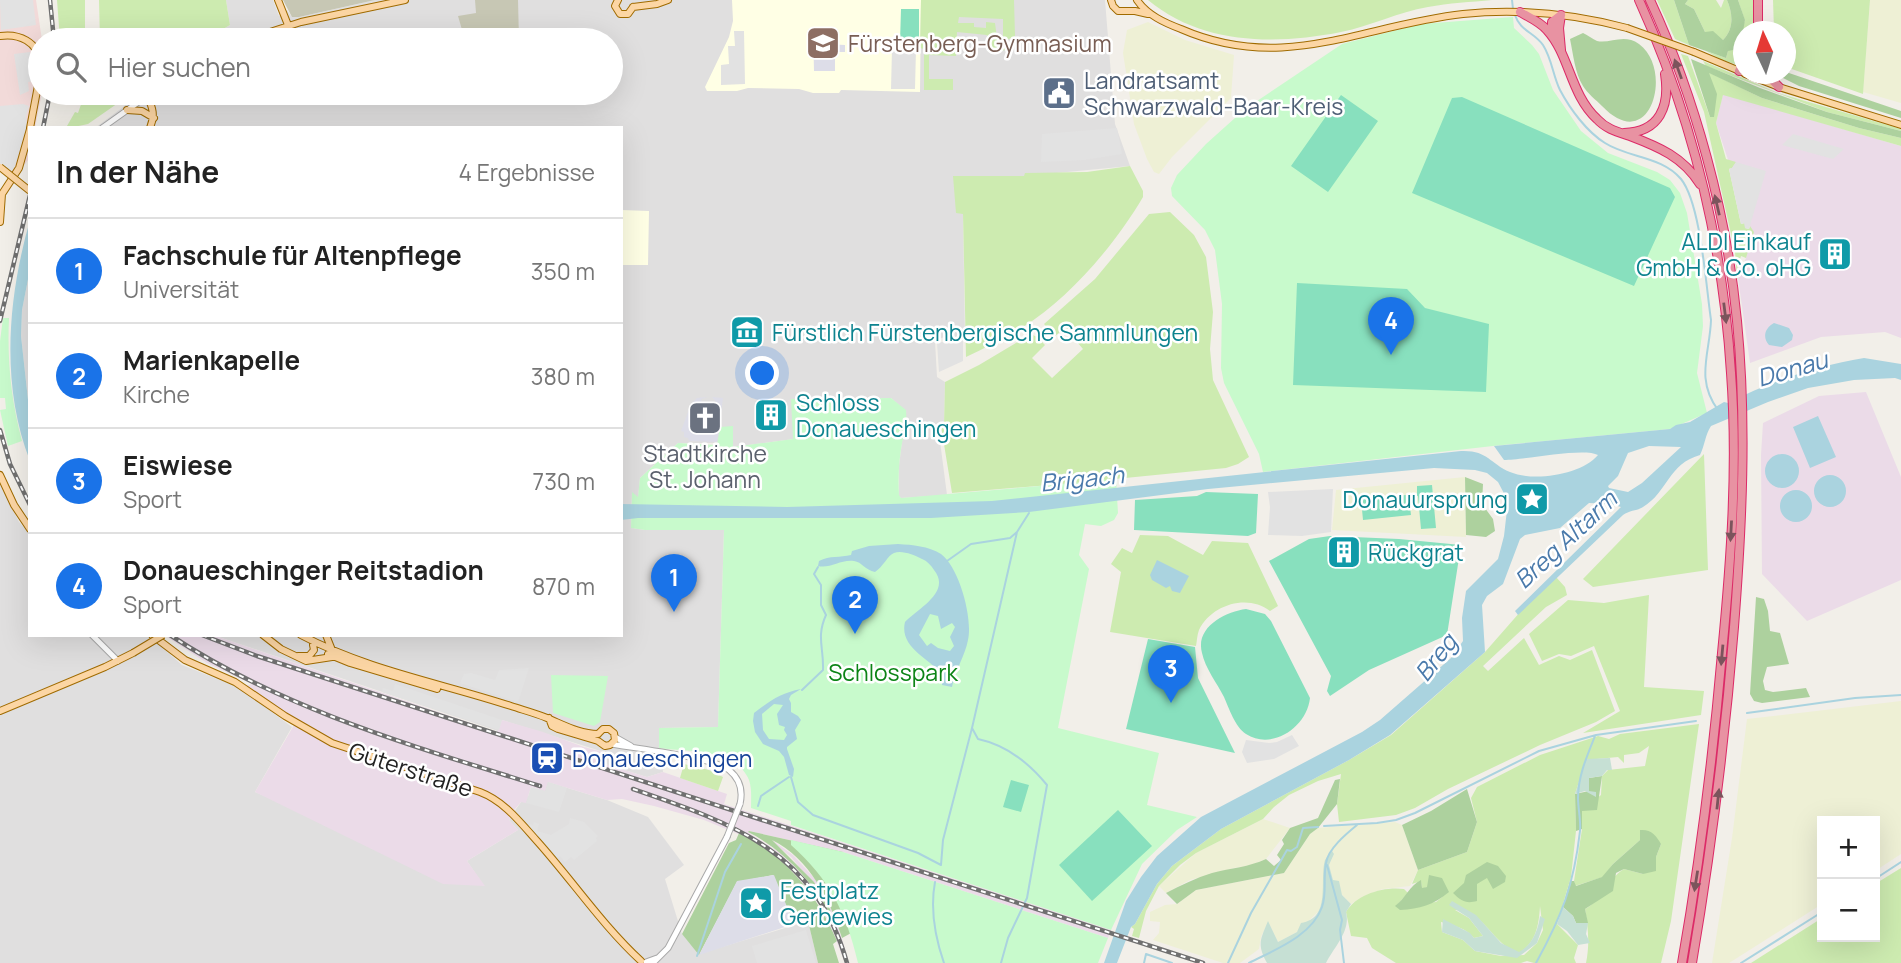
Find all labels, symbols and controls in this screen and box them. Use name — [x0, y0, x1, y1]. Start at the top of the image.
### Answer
north arrow — [1733, 21, 1796, 84]
school or university icon: Fürstenberg-Gymnasium — [804, 24, 842, 62]
place label: Fürstenberg-Gymnasium — [848, 27, 1112, 59]
search box — [28, 28, 623, 105]
icon: search — [52, 48, 90, 86]
text: Hier suchen — [108, 49, 251, 85]
one-way arrow — [1672, 59, 1683, 80]
place label: Landratsamt Schwarzwald-Baar-Kreis — [1084, 64, 1343, 122]
public building icon: Landratsamt Schwarzwald-Baar-Kreis — [1040, 74, 1078, 112]
text: In der Nähe — [56, 151, 219, 192]
text: 4 Ergebnisse — [459, 156, 595, 188]
one-way arrow — [1711, 194, 1722, 216]
place label: ALDI Einkauf GmbH & Co. oHG — [1636, 225, 1811, 283]
building icon: ALDI Einkauf GmbH & Co. oHG — [1816, 235, 1854, 273]
text: Fachschule für Altenpflege — [123, 237, 462, 273]
text: 1 — [74, 255, 84, 287]
text: 350 m — [531, 255, 595, 287]
text: Universität — [123, 273, 239, 305]
pin: 4 — [1368, 297, 1414, 355]
one-way arrow — [1720, 302, 1731, 324]
museum icon: Fürstlich Fürstenbergische Sammlungen — [728, 313, 766, 351]
place label: Fürstlich Fürstenbergische Sammlungen — [772, 316, 1198, 348]
text: Marienkapelle — [123, 342, 300, 378]
water label: Donau — [1753, 342, 1833, 394]
your location — [745, 356, 779, 390]
text: 2 — [72, 360, 86, 392]
text: 380 m — [531, 360, 595, 392]
text: Kirche — [123, 378, 190, 410]
place label: Schloss Donaueschingen — [796, 386, 976, 444]
building icon: Schloss Donaueschingen — [752, 396, 790, 434]
church icon: Stadtkirche St. Johann — [686, 399, 724, 437]
place label: Stadtkirche St. Johann — [643, 437, 767, 495]
text: Eiswiese — [123, 447, 233, 483]
water label: Brigach — [1038, 457, 1126, 499]
text: 3 — [72, 465, 86, 497]
text: 730 m — [533, 465, 595, 497]
place icon: Donauursprung — [1513, 480, 1551, 518]
water label: Breg Altarm — [1507, 482, 1625, 595]
text: Sport — [123, 483, 182, 515]
place label: Donauursprung — [1342, 483, 1508, 515]
one-way arrow — [1726, 520, 1737, 542]
building icon: Rückgrat — [1325, 533, 1363, 571]
place label: Rückgrat — [1368, 536, 1464, 568]
text: Donaueschinger Reitstadion — [123, 552, 484, 588]
pin: 1 — [651, 554, 697, 612]
text: 4 — [72, 570, 86, 602]
text: 870 m — [532, 570, 595, 602]
pin: 2 — [832, 576, 878, 634]
text: Sport — [123, 588, 182, 620]
water label: Breg — [1406, 625, 1465, 687]
one-way arrow — [1716, 644, 1727, 666]
pin: 3 — [1148, 645, 1194, 703]
park label: Schlosspark — [828, 656, 958, 688]
street label: Güterstraße — [345, 734, 477, 804]
station icon: Donaueschingen — [528, 739, 566, 777]
place label: Donaueschingen — [572, 742, 752, 774]
one-way arrow — [1712, 788, 1723, 810]
map controls — [1817, 816, 1880, 942]
button: + — [1817, 816, 1880, 879]
one-way arrow — [1690, 870, 1701, 892]
place label: Festplatz Gerbewies — [780, 874, 893, 932]
button: − — [1817, 879, 1880, 942]
place icon: Festplatz Gerbewies — [737, 884, 775, 922]

